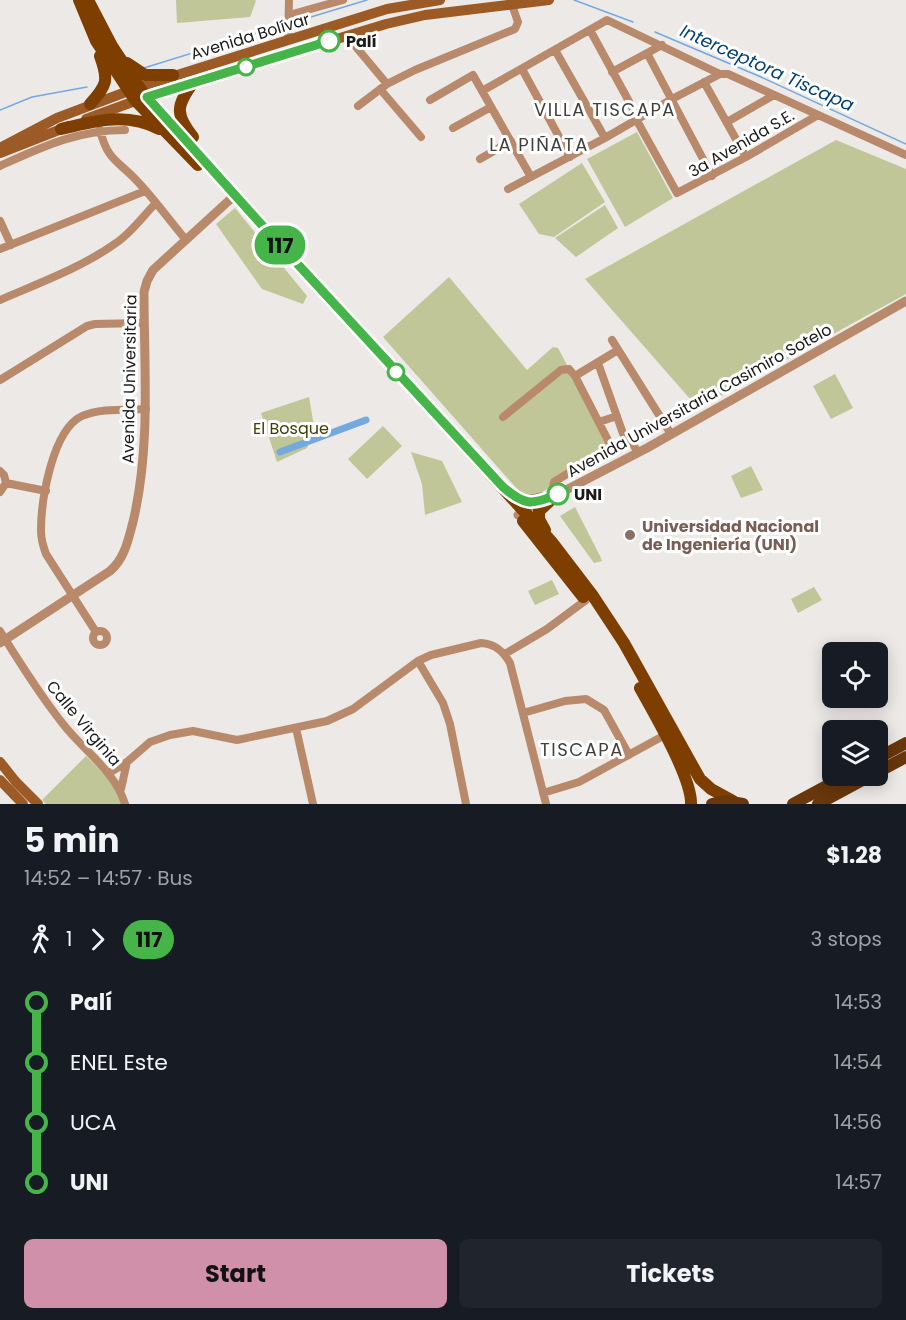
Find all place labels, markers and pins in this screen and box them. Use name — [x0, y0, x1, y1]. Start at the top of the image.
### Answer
marker: Palí — [318, 30, 340, 52]
place label: Palí — [346, 30, 377, 53]
unlabelled marker — [237, 58, 255, 76]
unlabelled marker — [387, 363, 405, 381]
marker: UNI — [547, 483, 569, 505]
place label: UNI — [574, 483, 602, 506]
place label: Universidad Nacional de Ingeniería (UNI) — [642, 515, 819, 556]
marker: Universidad Nacional de Ingeniería (UNI) — [623, 528, 637, 542]

